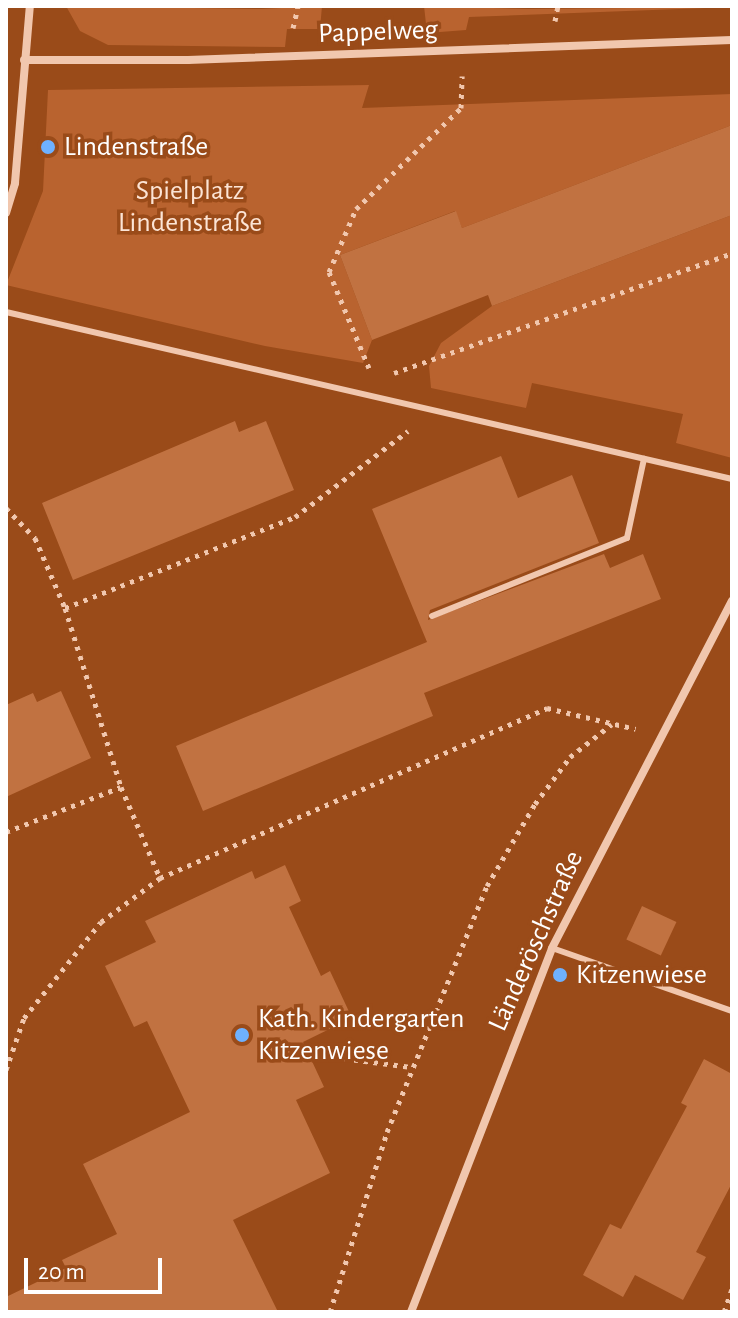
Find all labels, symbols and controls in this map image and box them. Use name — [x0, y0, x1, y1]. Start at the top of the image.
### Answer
street label: Pappelweg — [318, 13, 438, 51]
place label: Lindenstraße — [64, 130, 208, 164]
marker: Lindenstraße — [39, 138, 57, 156]
park label: Spielplatz Lindenstraße — [118, 174, 262, 240]
street label: Länderöschstraße — [481, 846, 591, 1036]
place label: Kitzenwiese — [576, 958, 707, 992]
marker: Kitzenwiese — [551, 966, 569, 984]
place label: Kath. Kindergarten Kitzenwiese — [258, 1002, 464, 1068]
marker: Kath. Kindergarten Kitzenwiese — [233, 1026, 251, 1044]
scale bar — [28, 1242, 166, 1292]
text: 20 m — [38, 1260, 85, 1284]

